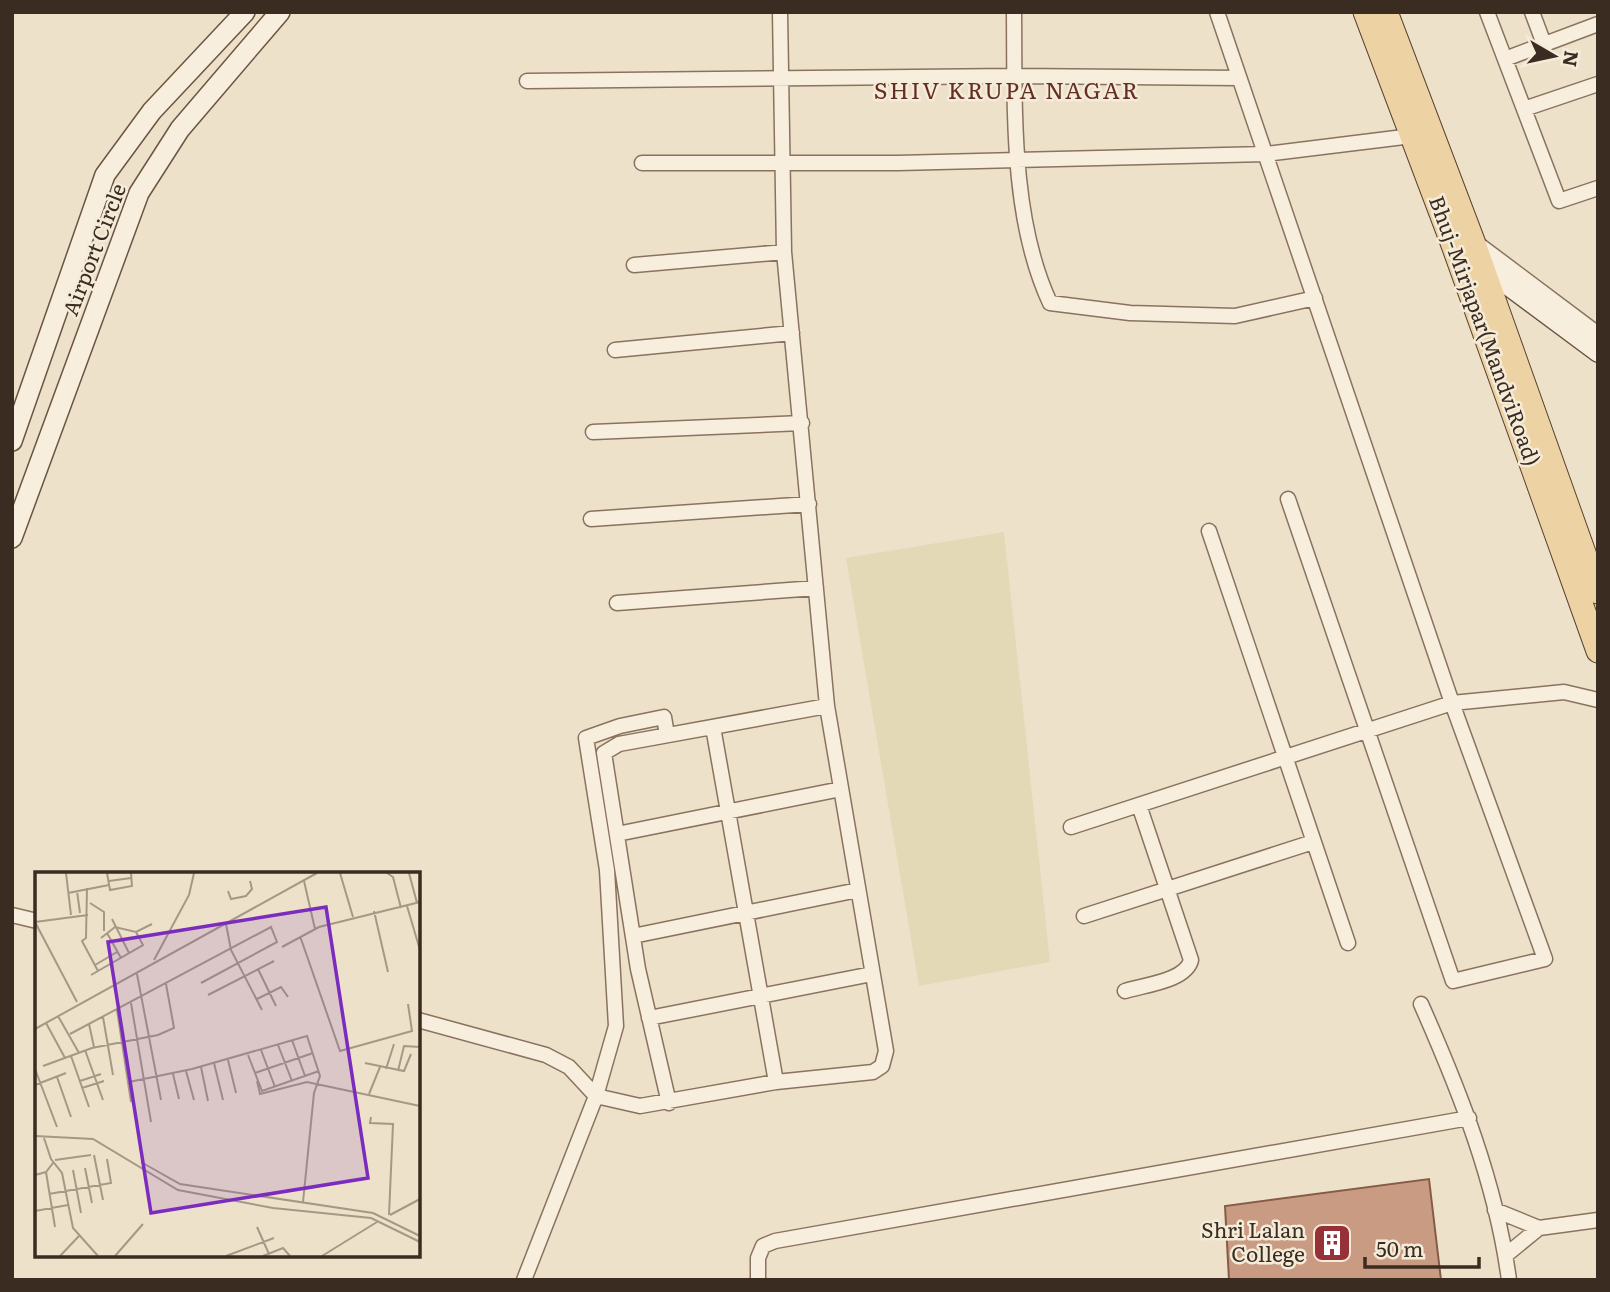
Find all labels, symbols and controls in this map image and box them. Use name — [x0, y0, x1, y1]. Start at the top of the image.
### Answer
north arrow — [1519, 21, 1589, 91]
text: N — [1557, 49, 1587, 69]
district label: SHIV KRUPA NAGAR — [874, 72, 1140, 106]
street label: Airport Circle — [53, 178, 132, 320]
street label: Bhuj-Mirjapar(MandviRoad) — [1423, 191, 1550, 470]
inset map — [35, 872, 420, 1257]
place label: Shri Lalan College — [1201, 1213, 1305, 1268]
building icon: Shri Lalan College — [1311, 1222, 1353, 1264]
scale bar — [1365, 1226, 1479, 1270]
text: 50 m — [1376, 1232, 1423, 1263]

